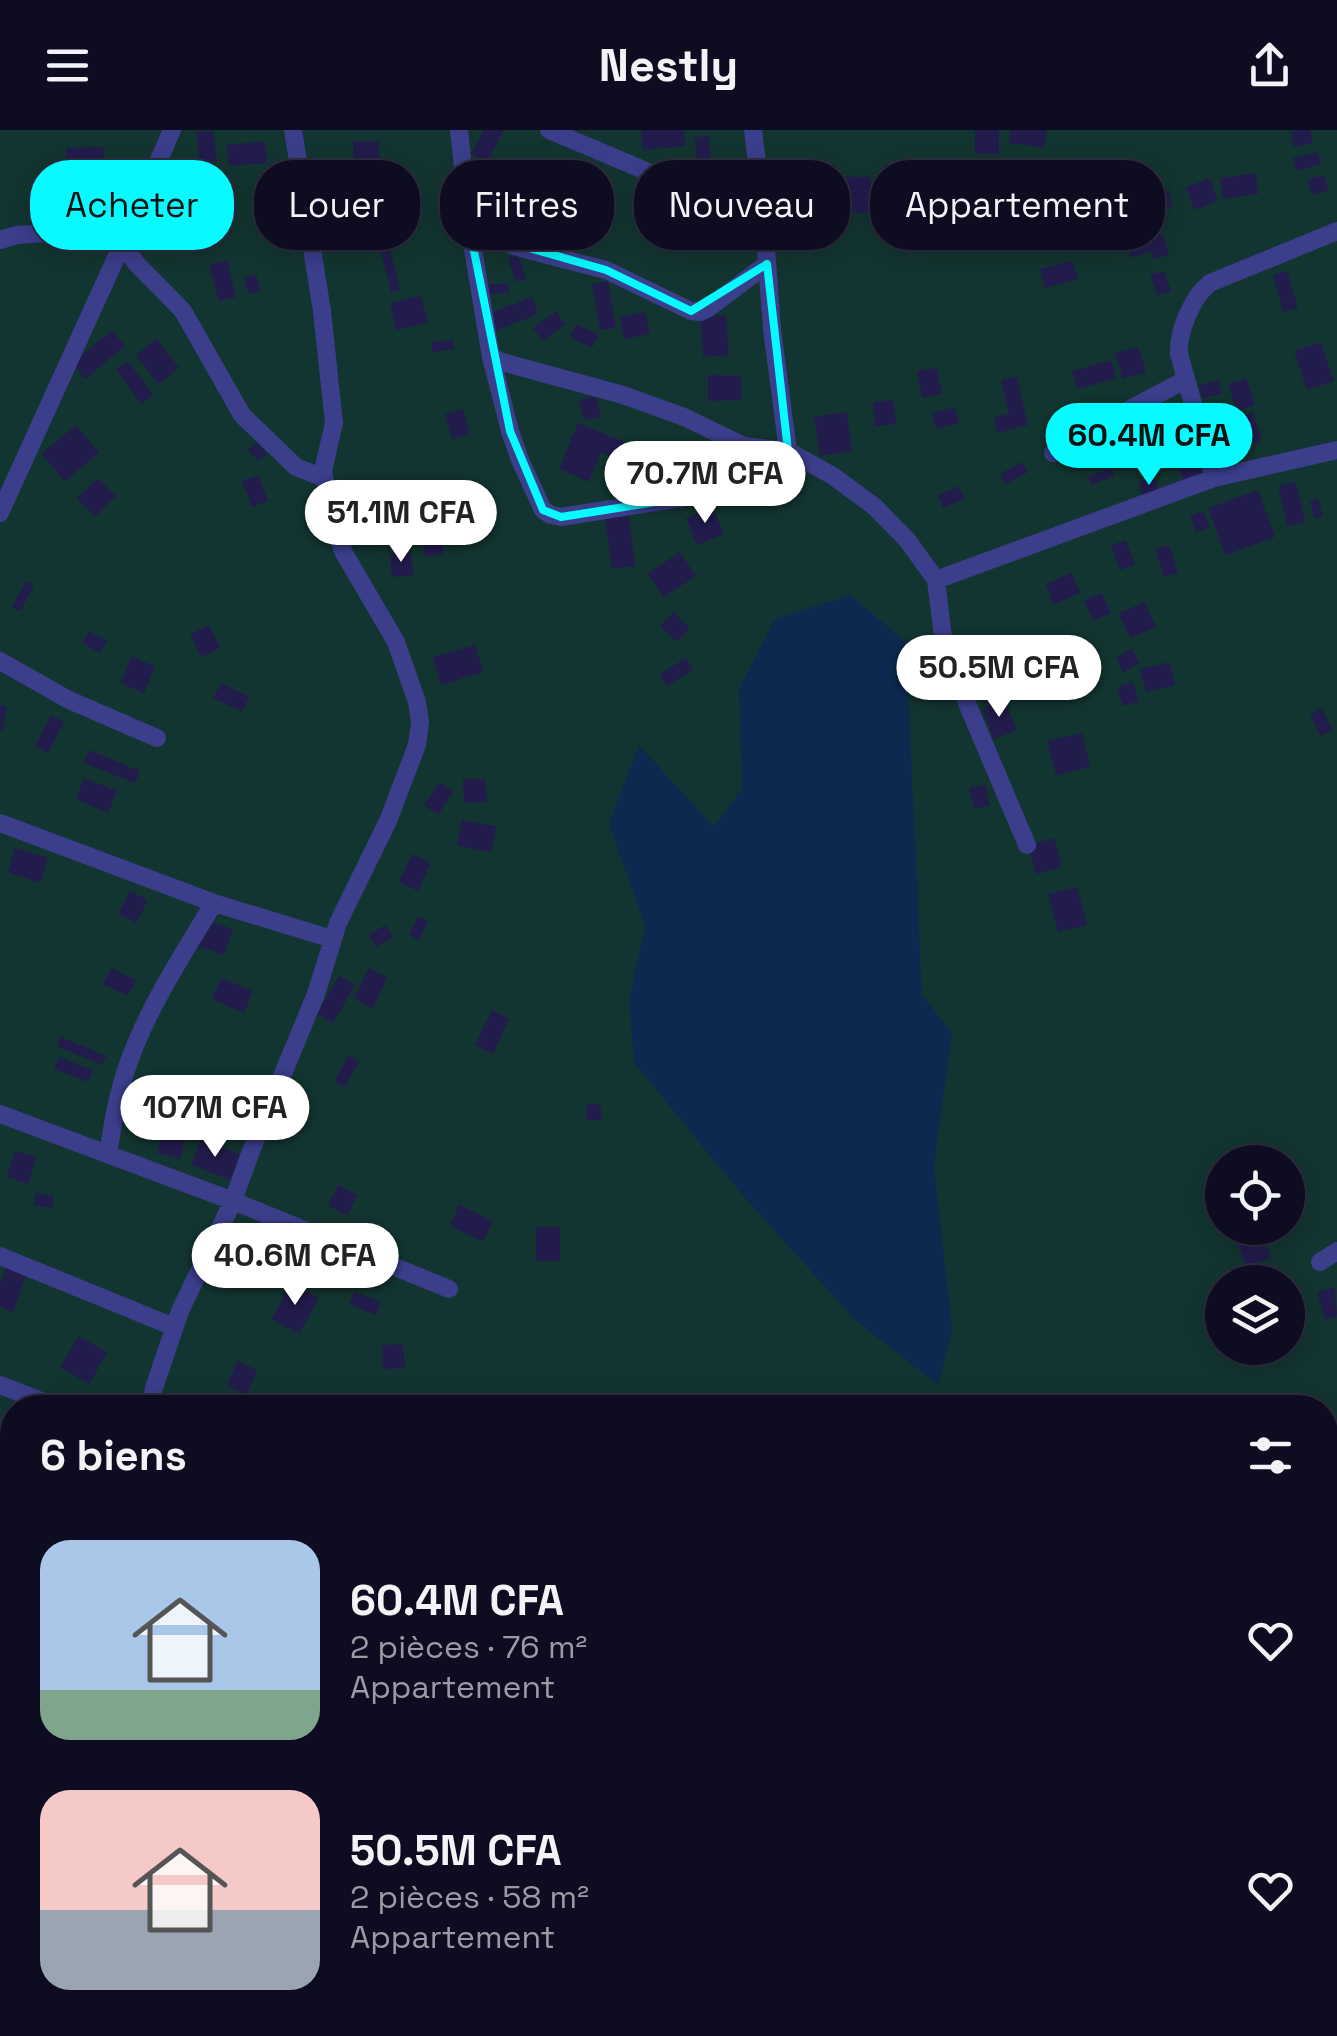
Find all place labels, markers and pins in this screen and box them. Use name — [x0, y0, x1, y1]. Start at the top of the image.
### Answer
pin: 60.4M CFA — [1035, 403, 1263, 488]
pin: 70.7M CFA — [591, 441, 819, 526]
pin: 51.1M CFA — [287, 480, 515, 565]
pin: 50.5M CFA — [885, 635, 1113, 720]
pin: 107M CFA — [112, 1075, 318, 1160]
pin: 40.6M CFA — [181, 1223, 409, 1308]

